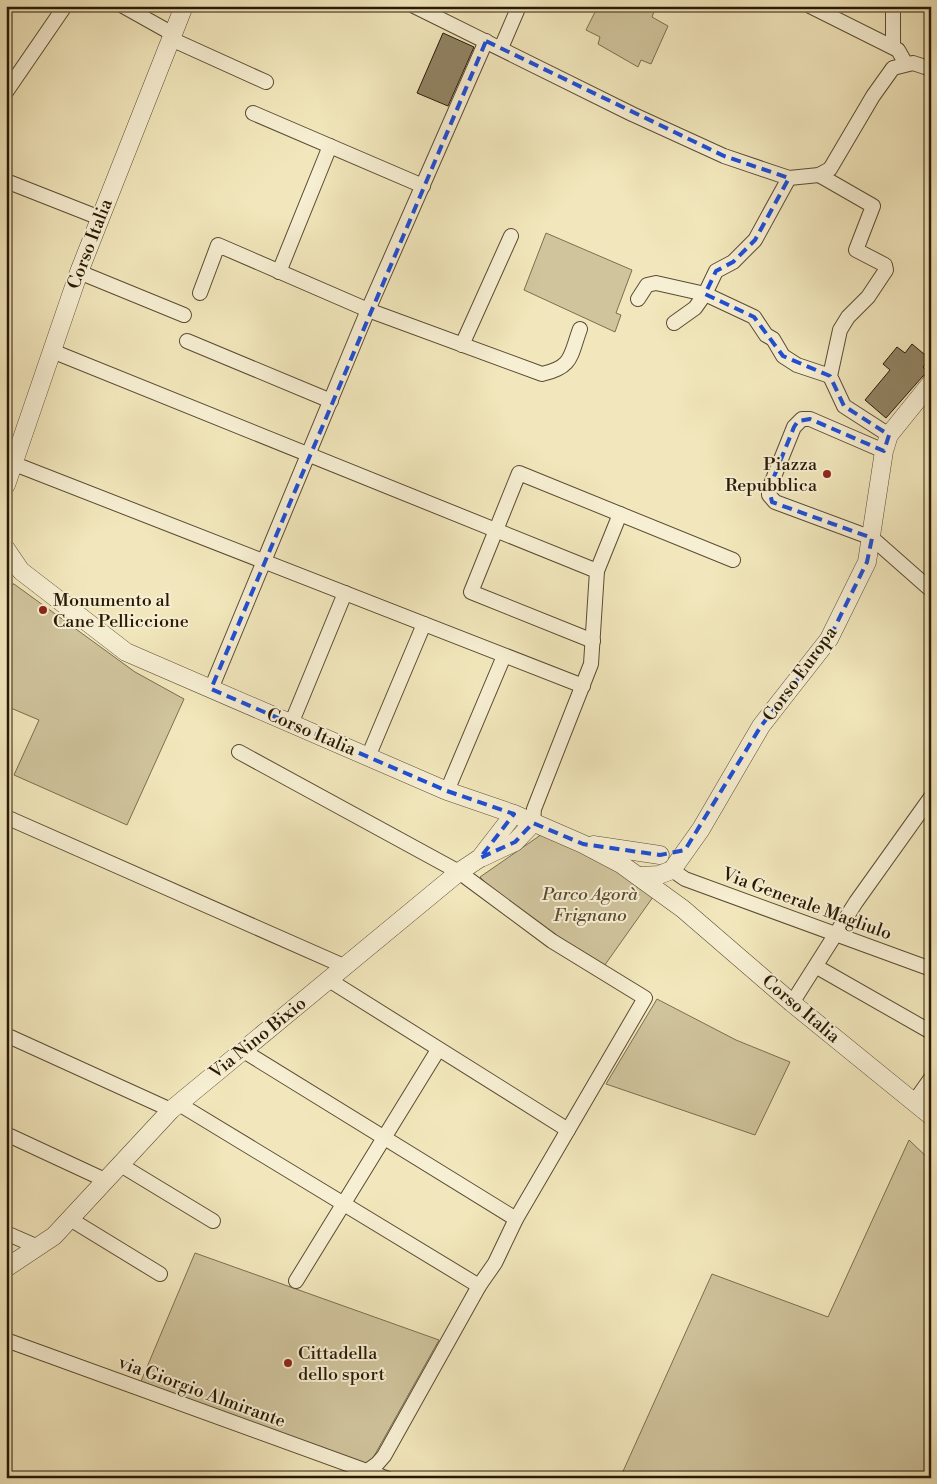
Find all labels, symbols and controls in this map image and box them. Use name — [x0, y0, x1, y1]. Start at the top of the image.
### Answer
street label: Corso Italia — [62, 195, 118, 292]
place label: Piazza Repubblica — [725, 453, 818, 497]
marker: Piazza Repubblica — [821, 468, 833, 480]
place label: Monumento al Cane Pelliccione — [53, 589, 189, 633]
marker: Monumento al Cane Pelliccione — [37, 604, 49, 616]
street label: Corso Europa — [758, 621, 843, 726]
street label: Corso Italia — [263, 703, 360, 761]
street label: Via Generale Magliulo — [718, 862, 895, 945]
park label: Parco Agorà Frignano — [541, 883, 639, 927]
street label: Corso Italia — [757, 970, 845, 1049]
street label: Via Nino Bixio — [204, 992, 311, 1085]
place label: Cittadella dello sport — [298, 1342, 385, 1386]
street label: via Giorgio Almirante — [114, 1351, 289, 1433]
marker: Cittadella dello sport — [282, 1357, 294, 1369]

